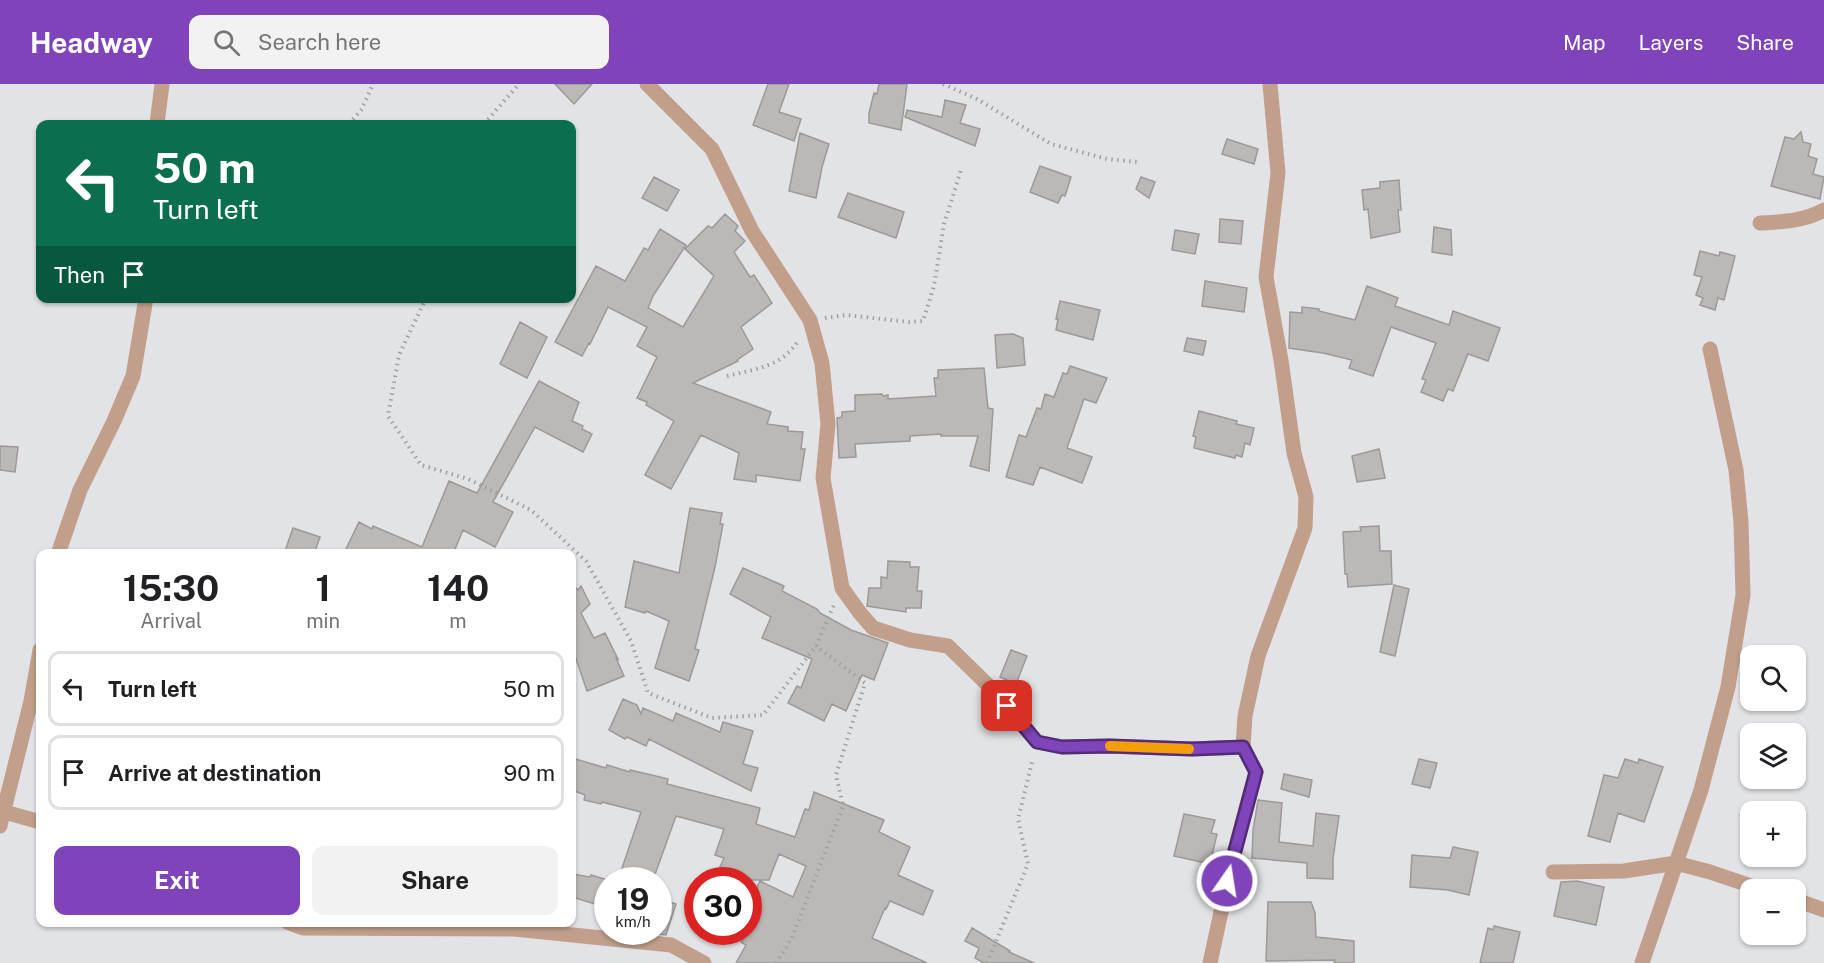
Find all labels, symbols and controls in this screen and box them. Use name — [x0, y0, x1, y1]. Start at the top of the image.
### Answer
search box — [189, 15, 609, 69]
text: Headway — [30, 26, 153, 59]
icon: search — [210, 26, 243, 59]
text: Search here — [258, 29, 381, 55]
text: Map — [1563, 30, 1606, 55]
text: Layers — [1639, 30, 1703, 55]
text: Share — [1736, 30, 1794, 55]
text: 50 m — [153, 143, 256, 192]
icon: left — [54, 144, 132, 222]
text: Turn left — [153, 193, 259, 225]
icon: arrive — [117, 258, 150, 291]
text: Then — [54, 262, 105, 288]
text: 15:30 — [123, 567, 219, 609]
text: 1 — [315, 567, 331, 609]
text: 140 — [427, 567, 489, 609]
text: Arrival — [140, 609, 202, 633]
text: min — [306, 609, 340, 633]
text: m — [449, 609, 467, 633]
map controls — [1740, 645, 1806, 945]
button: search — [1740, 645, 1806, 711]
icon: left — [57, 672, 90, 705]
text: Turn left — [108, 676, 197, 702]
text: 50 m — [503, 676, 555, 702]
pin — [981, 680, 1032, 731]
icon: arrive — [990, 689, 1023, 722]
button: layers — [1740, 723, 1806, 789]
icon: arrive — [57, 756, 90, 789]
text: Arrive at destination — [108, 760, 321, 786]
text: 90 m — [504, 760, 555, 786]
button: + — [1740, 801, 1806, 867]
button: Exit — [54, 846, 300, 915]
button: Share — [312, 846, 558, 915]
position arrow — [1195, 849, 1259, 913]
speed limit sign: 30 — [684, 867, 762, 945]
button: − — [1740, 879, 1806, 945]
text: 19 — [617, 881, 649, 917]
text: km/h — [615, 913, 651, 930]

